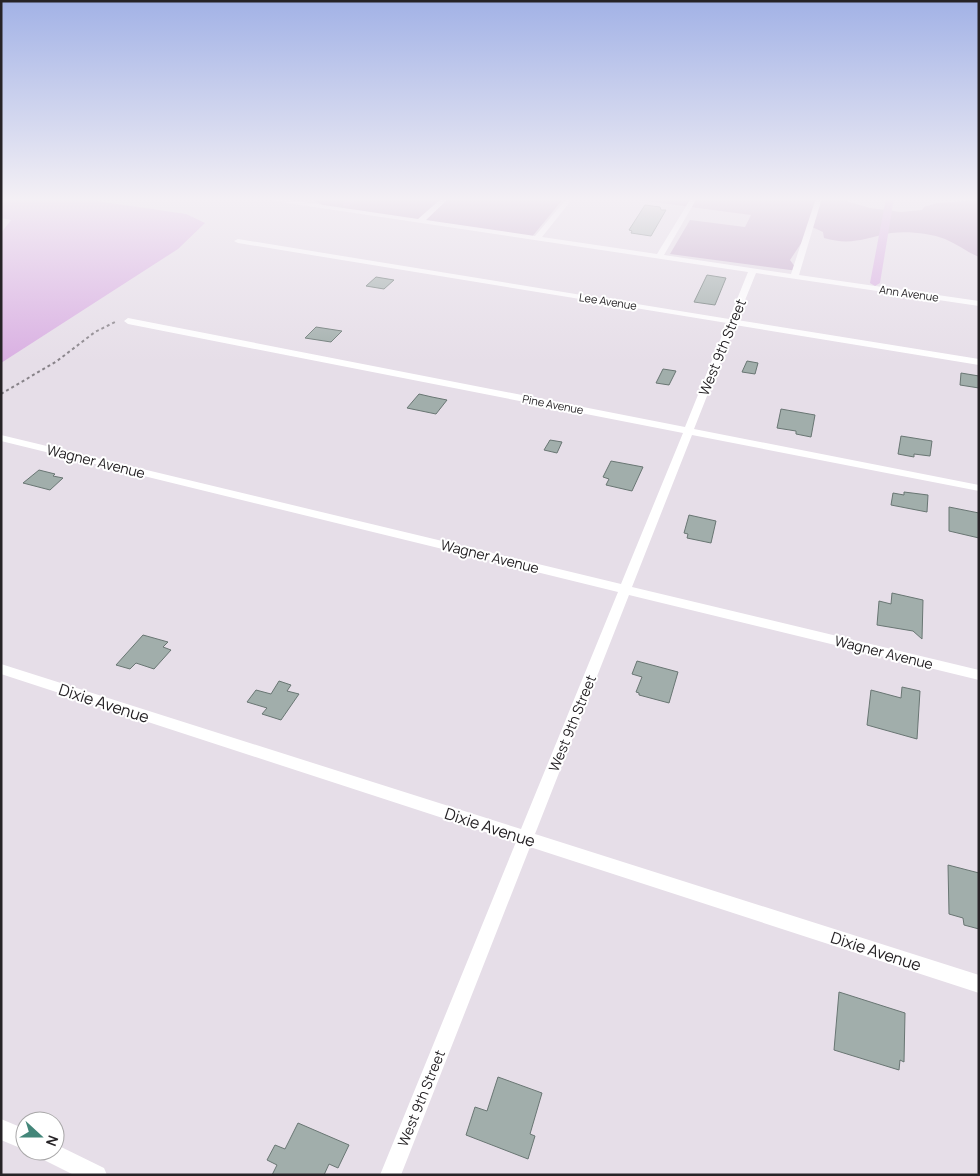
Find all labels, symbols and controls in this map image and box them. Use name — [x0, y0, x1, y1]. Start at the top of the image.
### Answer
street label: Ann Avenue — [878, 281, 940, 305]
street label: Lee Avenue — [578, 289, 639, 313]
street label: West 9th Street — [694, 295, 750, 398]
street label: Pine Avenue — [521, 391, 585, 417]
street label: Wagner Avenue — [45, 440, 147, 482]
street label: Wagner Avenue — [439, 535, 541, 577]
street label: Wagner Avenue — [833, 631, 935, 673]
street label: West 9th Street — [544, 671, 600, 774]
street label: Dixie Avenue — [56, 678, 152, 728]
street label: Dixie Avenue — [442, 802, 538, 852]
street label: Dixie Avenue — [828, 926, 924, 976]
street label: West 9th Street — [393, 1046, 449, 1149]
north arrow — [15, 1111, 65, 1161]
text: N — [42, 1133, 63, 1149]

